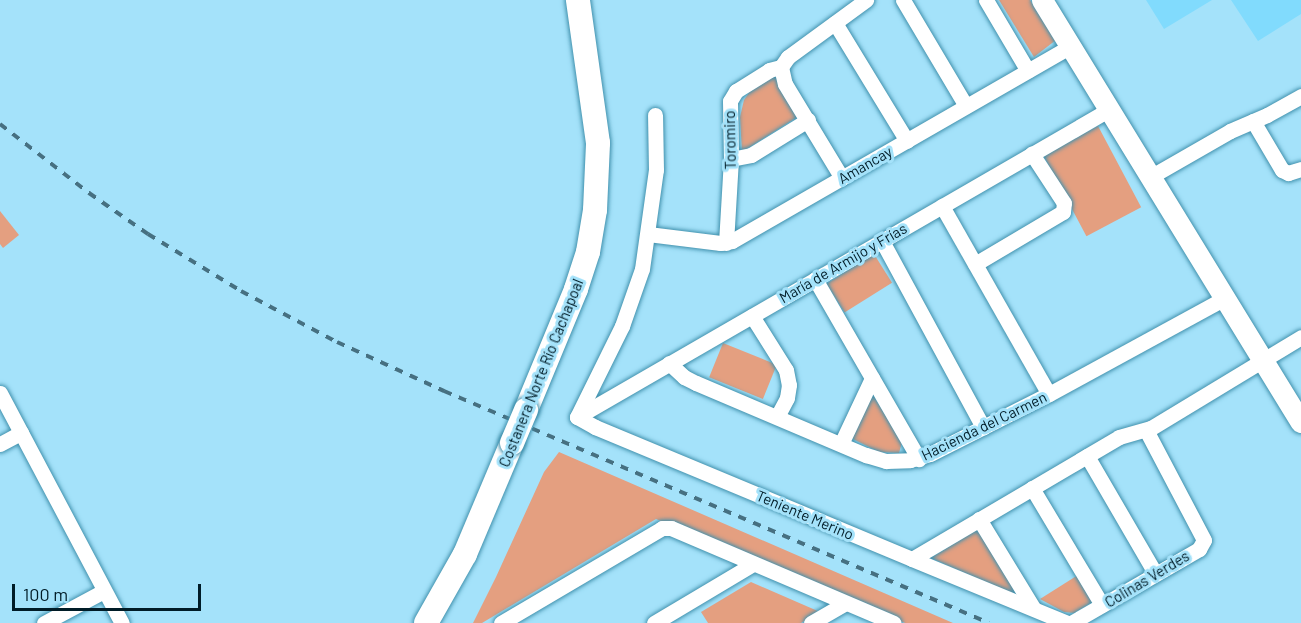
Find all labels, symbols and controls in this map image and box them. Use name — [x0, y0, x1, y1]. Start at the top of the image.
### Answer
street label: Toromiro — [720, 110, 740, 170]
street label: Amancay — [835, 142, 895, 188]
street label: María de Armijo y Frías — [776, 219, 910, 307]
street label: Costanera Norte Río Cachapoal — [495, 276, 587, 470]
street label: Hacienda del Carmen — [918, 388, 1050, 464]
street label: Teniente Merino — [754, 486, 856, 544]
street label: Colinas Verdes — [1102, 547, 1192, 611]
scale bar — [15, 572, 204, 610]
text: 100 m — [23, 583, 68, 605]

